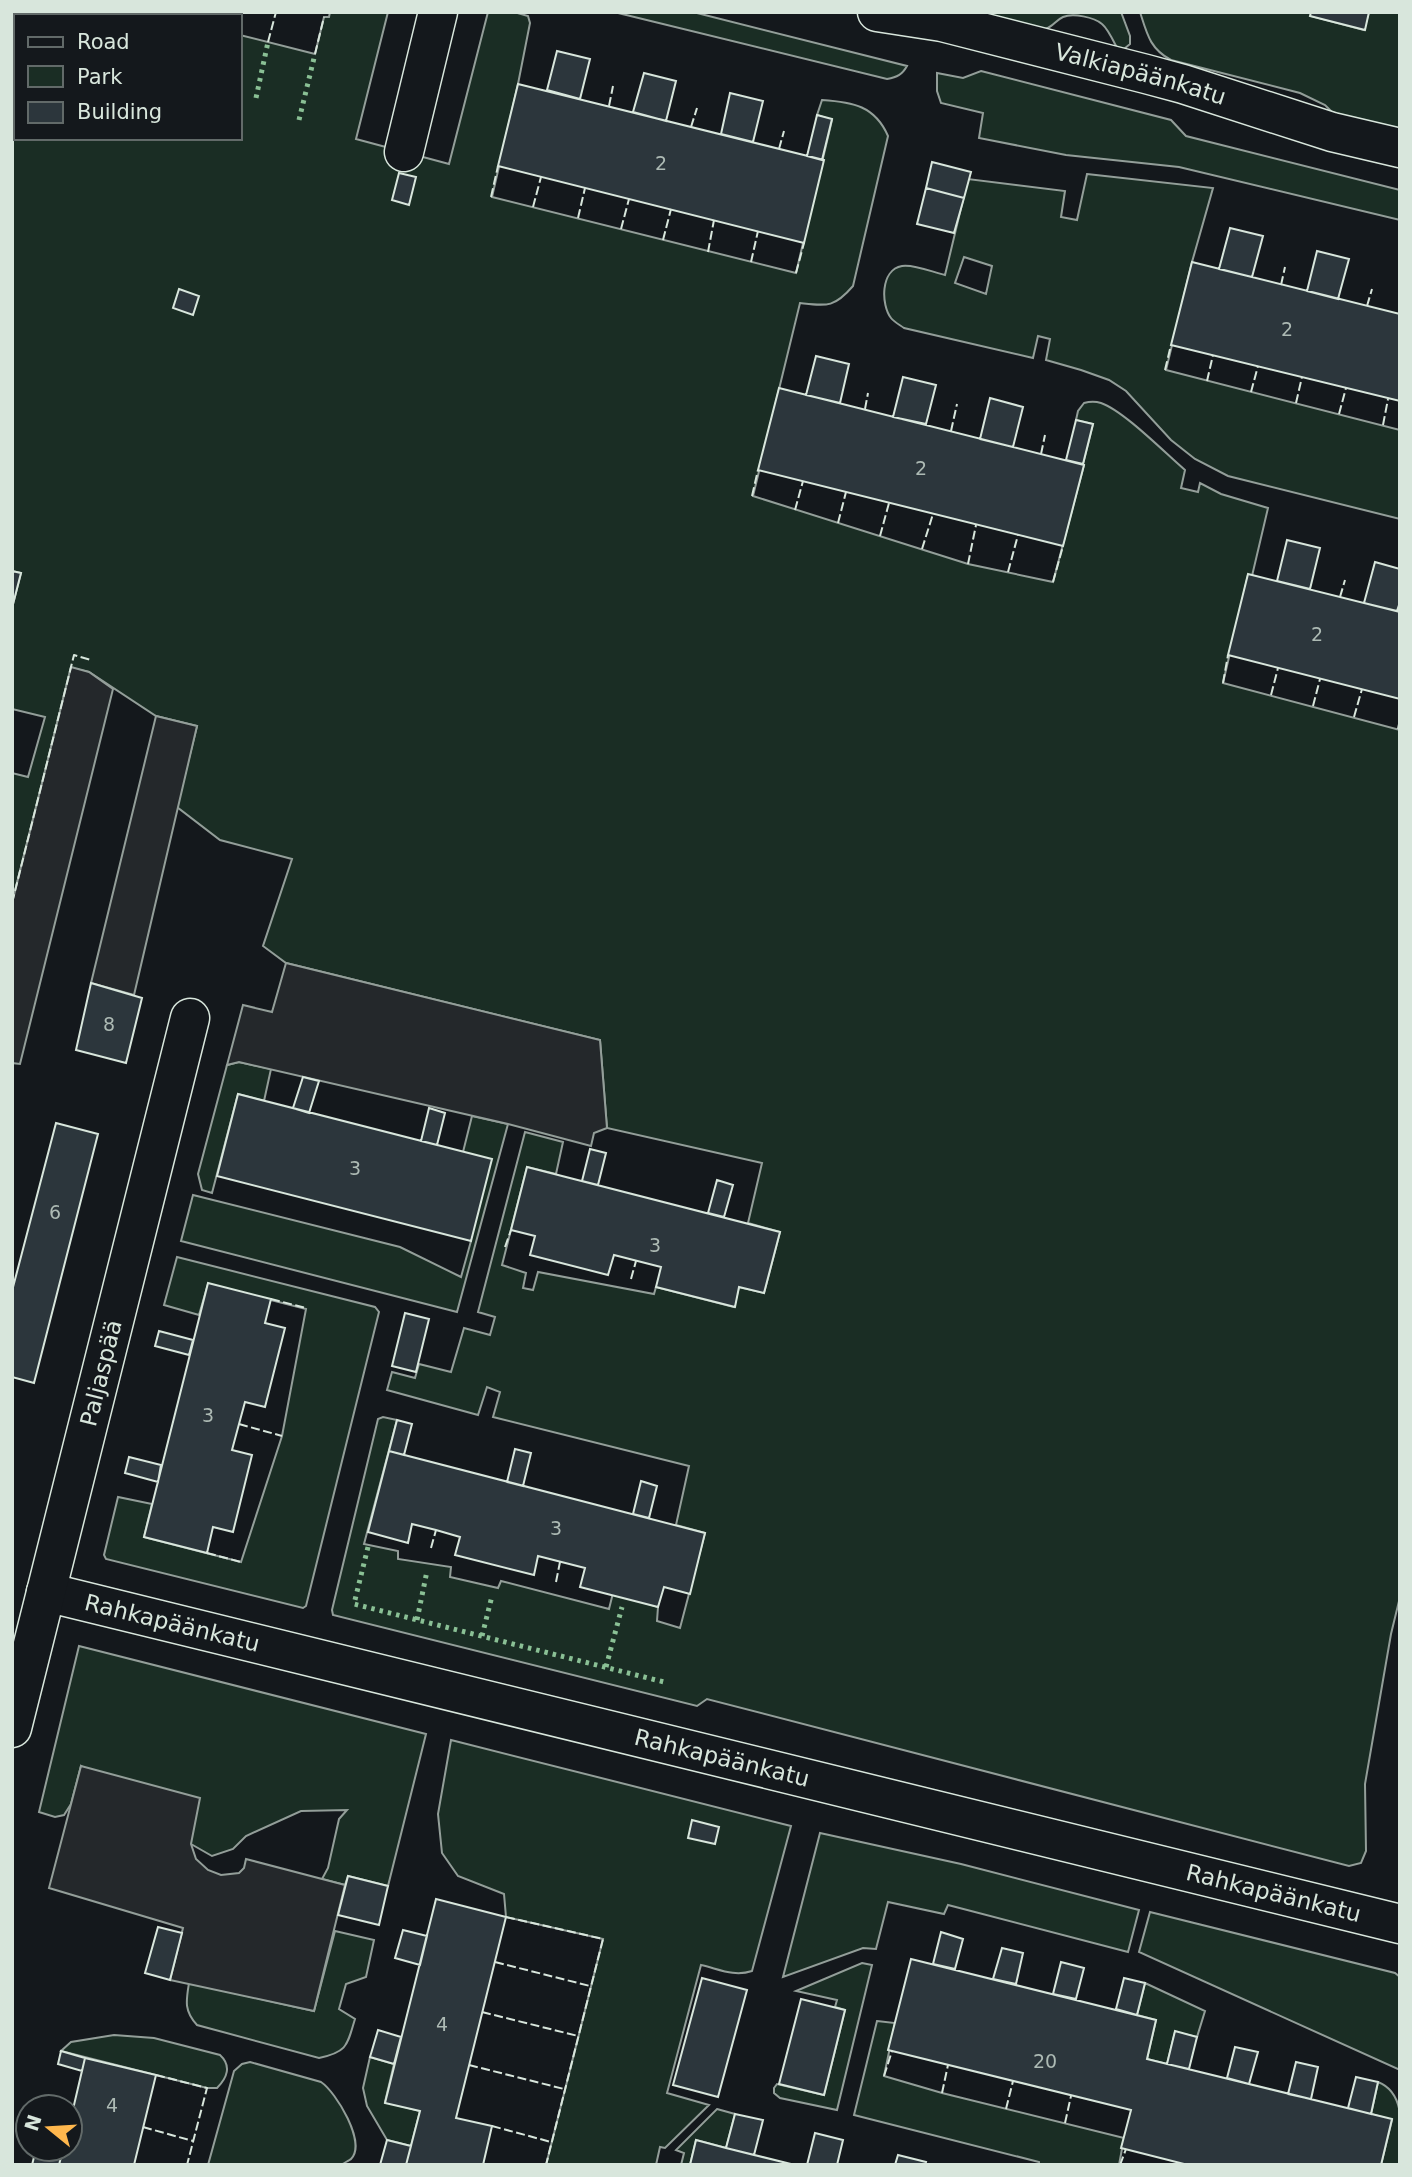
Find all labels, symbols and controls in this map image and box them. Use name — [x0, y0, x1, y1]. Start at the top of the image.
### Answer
legend — [14, 14, 242, 140]
text: Road — [77, 30, 130, 54]
street label: Valkiapäänkatu — [1052, 38, 1229, 110]
text: Park — [77, 65, 123, 89]
text: Building — [77, 100, 162, 124]
house number: 2 — [655, 152, 667, 174]
house number: 2 — [1281, 318, 1293, 340]
house number: 2 — [915, 457, 927, 479]
house number: 2 — [1311, 623, 1323, 645]
house number: 8 — [103, 1013, 115, 1035]
house number: 3 — [349, 1157, 361, 1179]
house number: 6 — [49, 1201, 61, 1223]
house number: 3 — [649, 1234, 661, 1256]
street label: Paljaspää — [75, 1317, 127, 1429]
house number: 3 — [202, 1404, 214, 1426]
house number: 3 — [550, 1517, 562, 1539]
street label: Rahkapäänkatu — [82, 1589, 262, 1657]
street label: Rahkapäänkatu — [632, 1724, 812, 1792]
street label: Rahkapäänkatu — [1183, 1859, 1364, 1927]
house number: 4 — [436, 2013, 448, 2035]
house number: 20 — [1033, 2050, 1057, 2072]
north arrow — [14, 2093, 84, 2163]
house number: 4 — [106, 2094, 118, 2116]
text: N — [20, 2112, 46, 2134]

